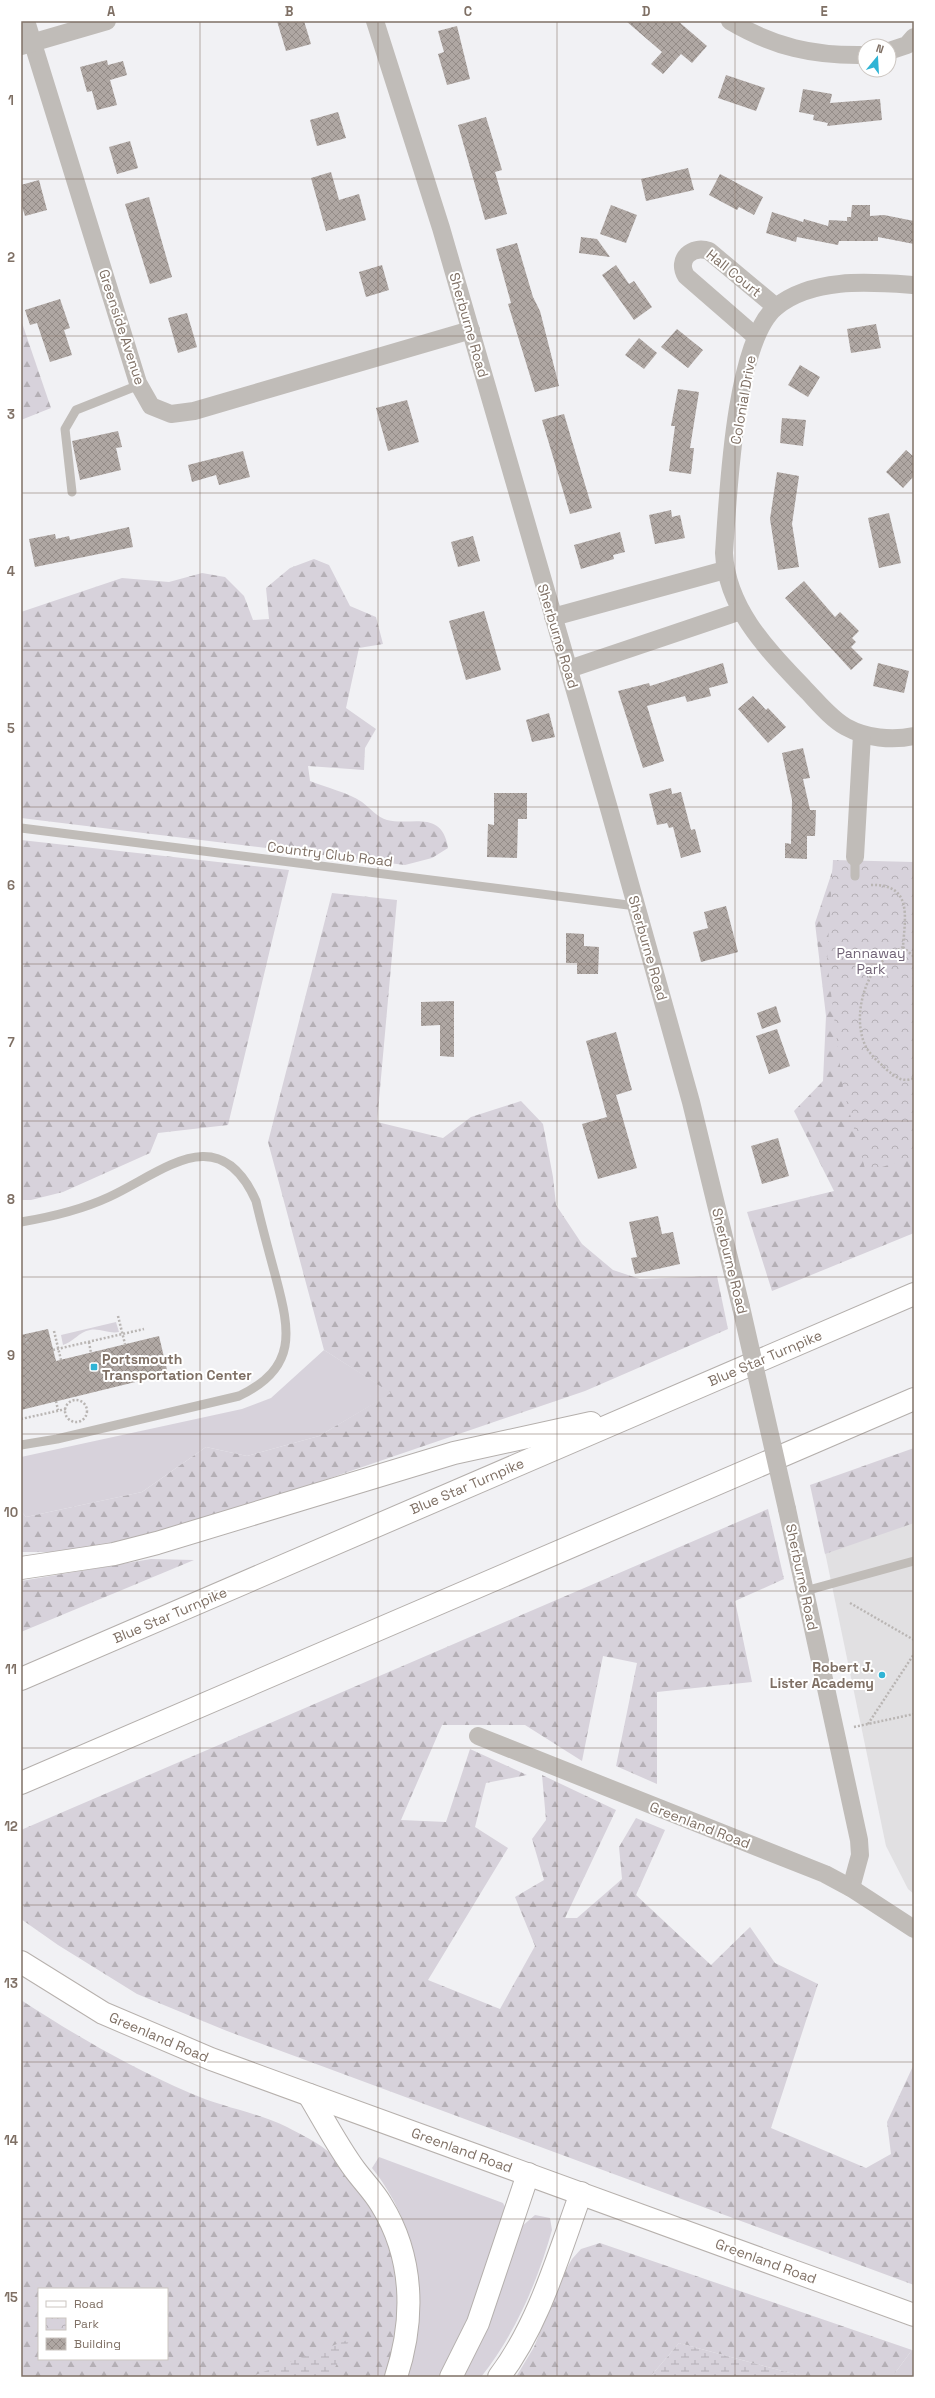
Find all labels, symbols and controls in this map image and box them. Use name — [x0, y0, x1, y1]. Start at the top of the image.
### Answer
text: A — [107, 3, 116, 20]
text: B — [285, 3, 294, 20]
text: C — [464, 3, 472, 20]
text: D — [642, 3, 651, 20]
text: E — [820, 3, 828, 20]
north arrow — [857, 38, 897, 78]
text: N — [874, 41, 886, 56]
text: 1 — [8, 92, 14, 109]
street label: Hall Court — [703, 245, 765, 301]
text: 2 — [7, 249, 15, 266]
street label: Greenside Avenue — [95, 267, 149, 387]
street label: Sherburne Road — [445, 270, 493, 380]
street label: Colonial Drive — [726, 354, 760, 446]
text: 3 — [7, 406, 15, 423]
text: 4 — [7, 563, 15, 580]
street label: Sherburne Road — [534, 582, 582, 690]
text: 5 — [7, 720, 15, 737]
street label: Country Club Road — [266, 837, 394, 871]
text: 6 — [7, 877, 15, 894]
street label: Sherburne Road — [624, 893, 672, 1003]
park label: Pannaway Park — [837, 944, 905, 978]
text: 7 — [7, 1034, 15, 1051]
text: 8 — [7, 1191, 15, 1208]
street label: Sherburne Road — [708, 1206, 752, 1316]
street label: Blue Star Turnpike — [705, 1326, 825, 1390]
text: 9 — [7, 1347, 15, 1364]
place label: Portsmouth Transportation Center — [102, 1350, 252, 1384]
marker: Portsmouth Transportation Center — [89, 1362, 99, 1372]
street label: Blue Star Turnpike — [407, 1454, 527, 1518]
text: 10 — [4, 1504, 18, 1521]
street label: Sherburne Road — [782, 1522, 822, 1632]
street label: Blue Star Turnpike — [110, 1583, 230, 1647]
place label: Robert J. Lister Academy — [770, 1658, 874, 1692]
text: 11 — [5, 1661, 17, 1678]
marker: Robert J. Lister Academy — [877, 1670, 887, 1680]
street label: Greenland Road — [647, 1798, 753, 1852]
text: 12 — [4, 1818, 18, 1835]
text: 13 — [4, 1975, 18, 1992]
street label: Greenland Road — [106, 2008, 212, 2066]
street label: Greenland Road — [409, 2123, 515, 2177]
text: 14 — [4, 2132, 18, 2149]
street label: Greenland Road — [713, 2234, 819, 2288]
legend — [38, 2288, 168, 2360]
text: 15 — [4, 2289, 18, 2306]
text: Road — [74, 2296, 103, 2312]
text: Park — [74, 2316, 99, 2332]
text: Building — [74, 2336, 121, 2352]

